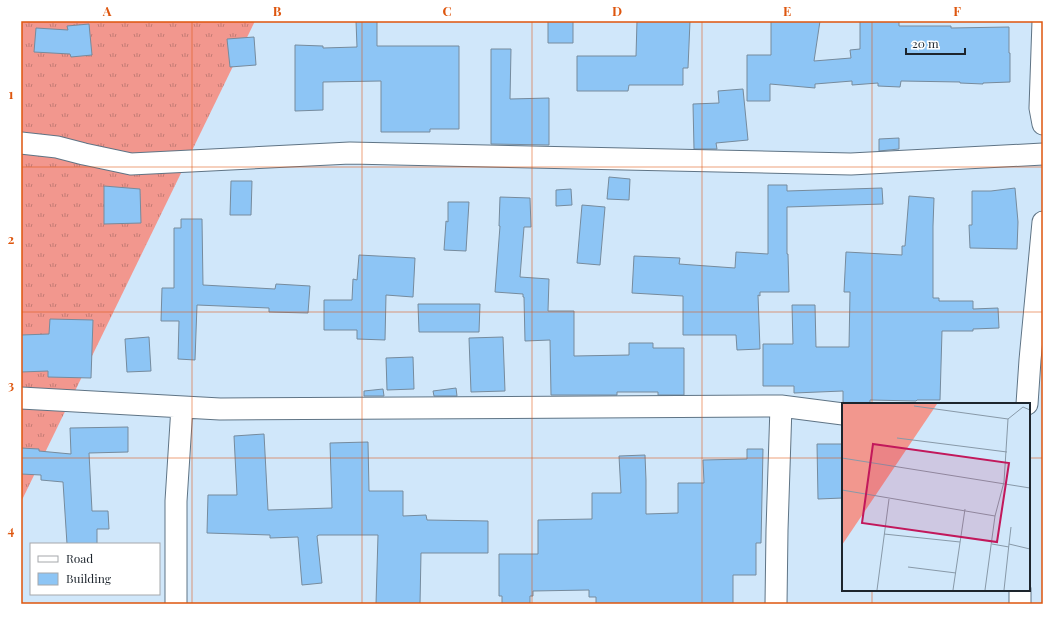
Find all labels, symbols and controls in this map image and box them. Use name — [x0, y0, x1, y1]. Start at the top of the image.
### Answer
text: A — [102, 2, 112, 19]
text: B — [273, 2, 282, 19]
text: C — [442, 2, 452, 19]
text: D — [612, 2, 622, 19]
text: E — [783, 2, 791, 19]
text: F — [953, 2, 961, 19]
scale bar — [906, 30, 965, 56]
text: 20 m — [912, 35, 939, 51]
text: 1 — [9, 85, 14, 102]
text: 2 — [8, 230, 15, 247]
text: 3 — [8, 376, 14, 393]
inset map — [842, 403, 1030, 591]
text: 4 — [8, 521, 15, 538]
legend — [30, 543, 160, 595]
text: Road — [66, 550, 93, 566]
text: Building — [66, 570, 112, 586]

